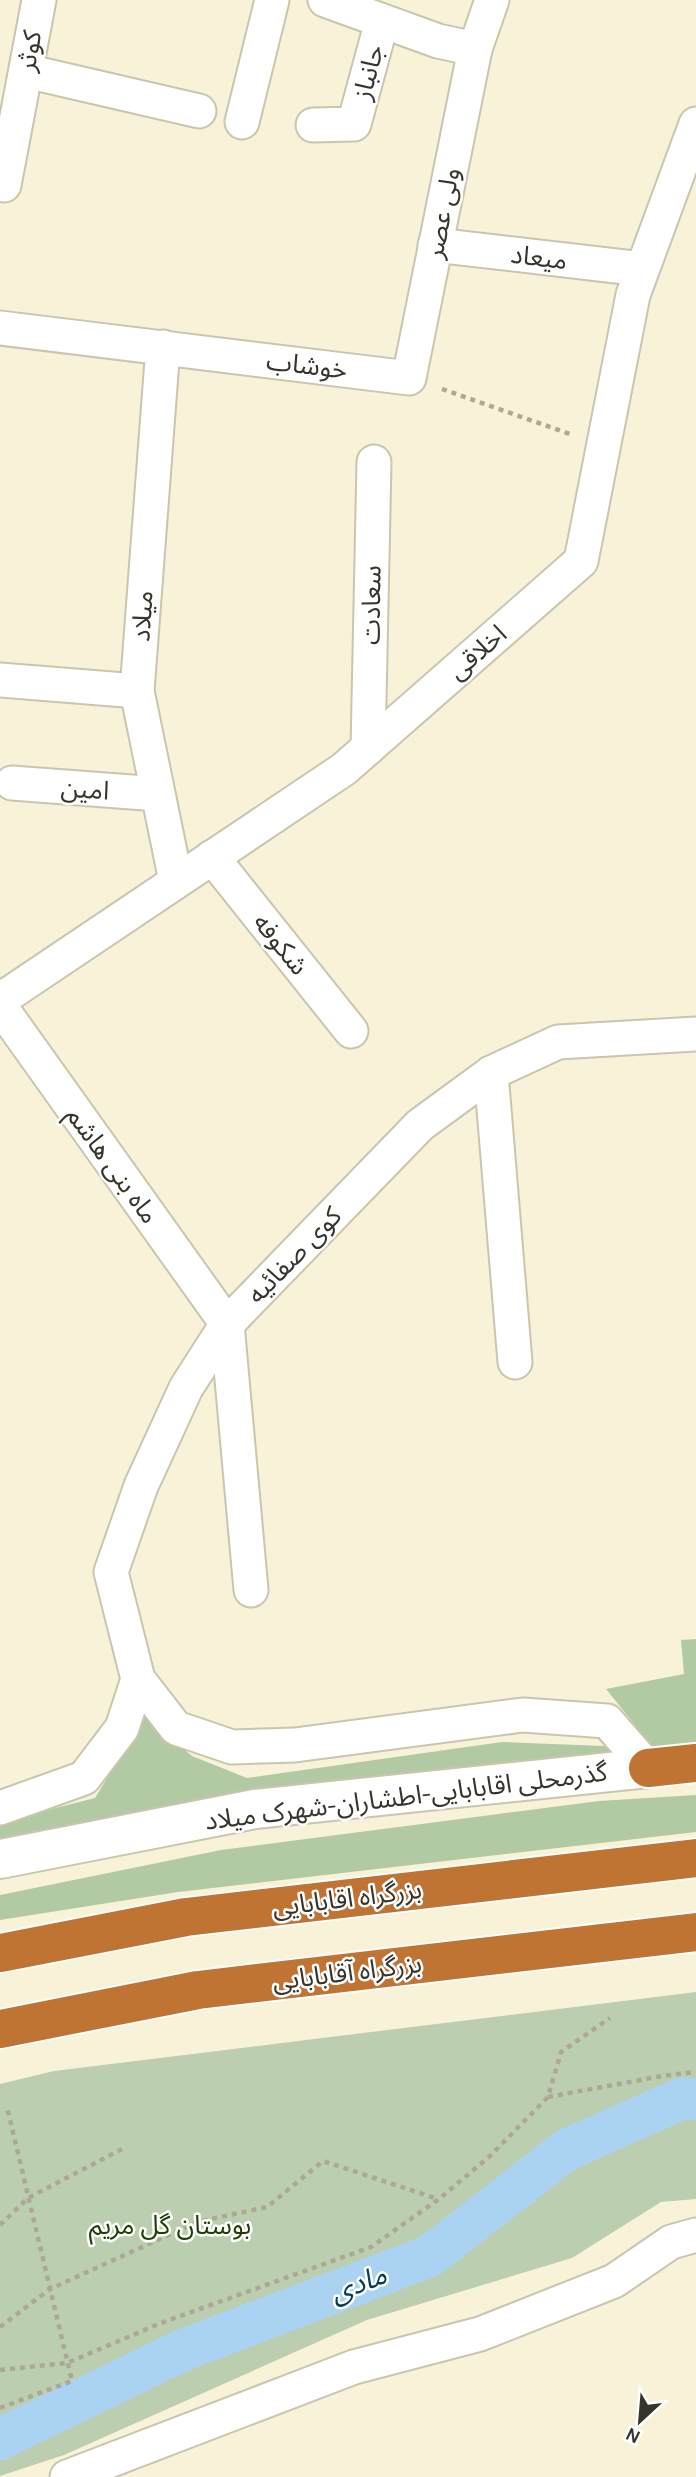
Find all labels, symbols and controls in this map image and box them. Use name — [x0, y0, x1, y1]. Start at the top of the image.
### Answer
street label: کوثر — [10, 28, 48, 75]
street label: جانباز — [346, 41, 391, 104]
street label: ولی عصر — [418, 165, 466, 262]
street label: میعاد — [509, 239, 569, 276]
street label: خوشاب — [265, 345, 349, 386]
street label: سعادت — [355, 565, 388, 645]
street label: میلاد — [125, 589, 160, 643]
street label: اخلاقی — [442, 618, 513, 686]
street label: امین — [60, 772, 110, 807]
street label: شکوفه — [247, 907, 315, 981]
street label: ماه بنی هاشم — [57, 1101, 165, 1232]
street label: کوی صفائیه — [241, 1200, 348, 1310]
street label: گذرمحلی اقابابایی-اطشاران-شهرک میلاد — [203, 1756, 609, 1837]
street label: بزرگراه اقابابایی — [271, 1874, 424, 1923]
street label: بزرگراه آقابابایی — [271, 1948, 424, 1997]
park label: بوستان گل مریم — [89, 2210, 251, 2245]
water label: مادی — [325, 2258, 391, 2309]
north arrow — [605, 2386, 675, 2456]
text: N — [622, 2423, 644, 2448]

